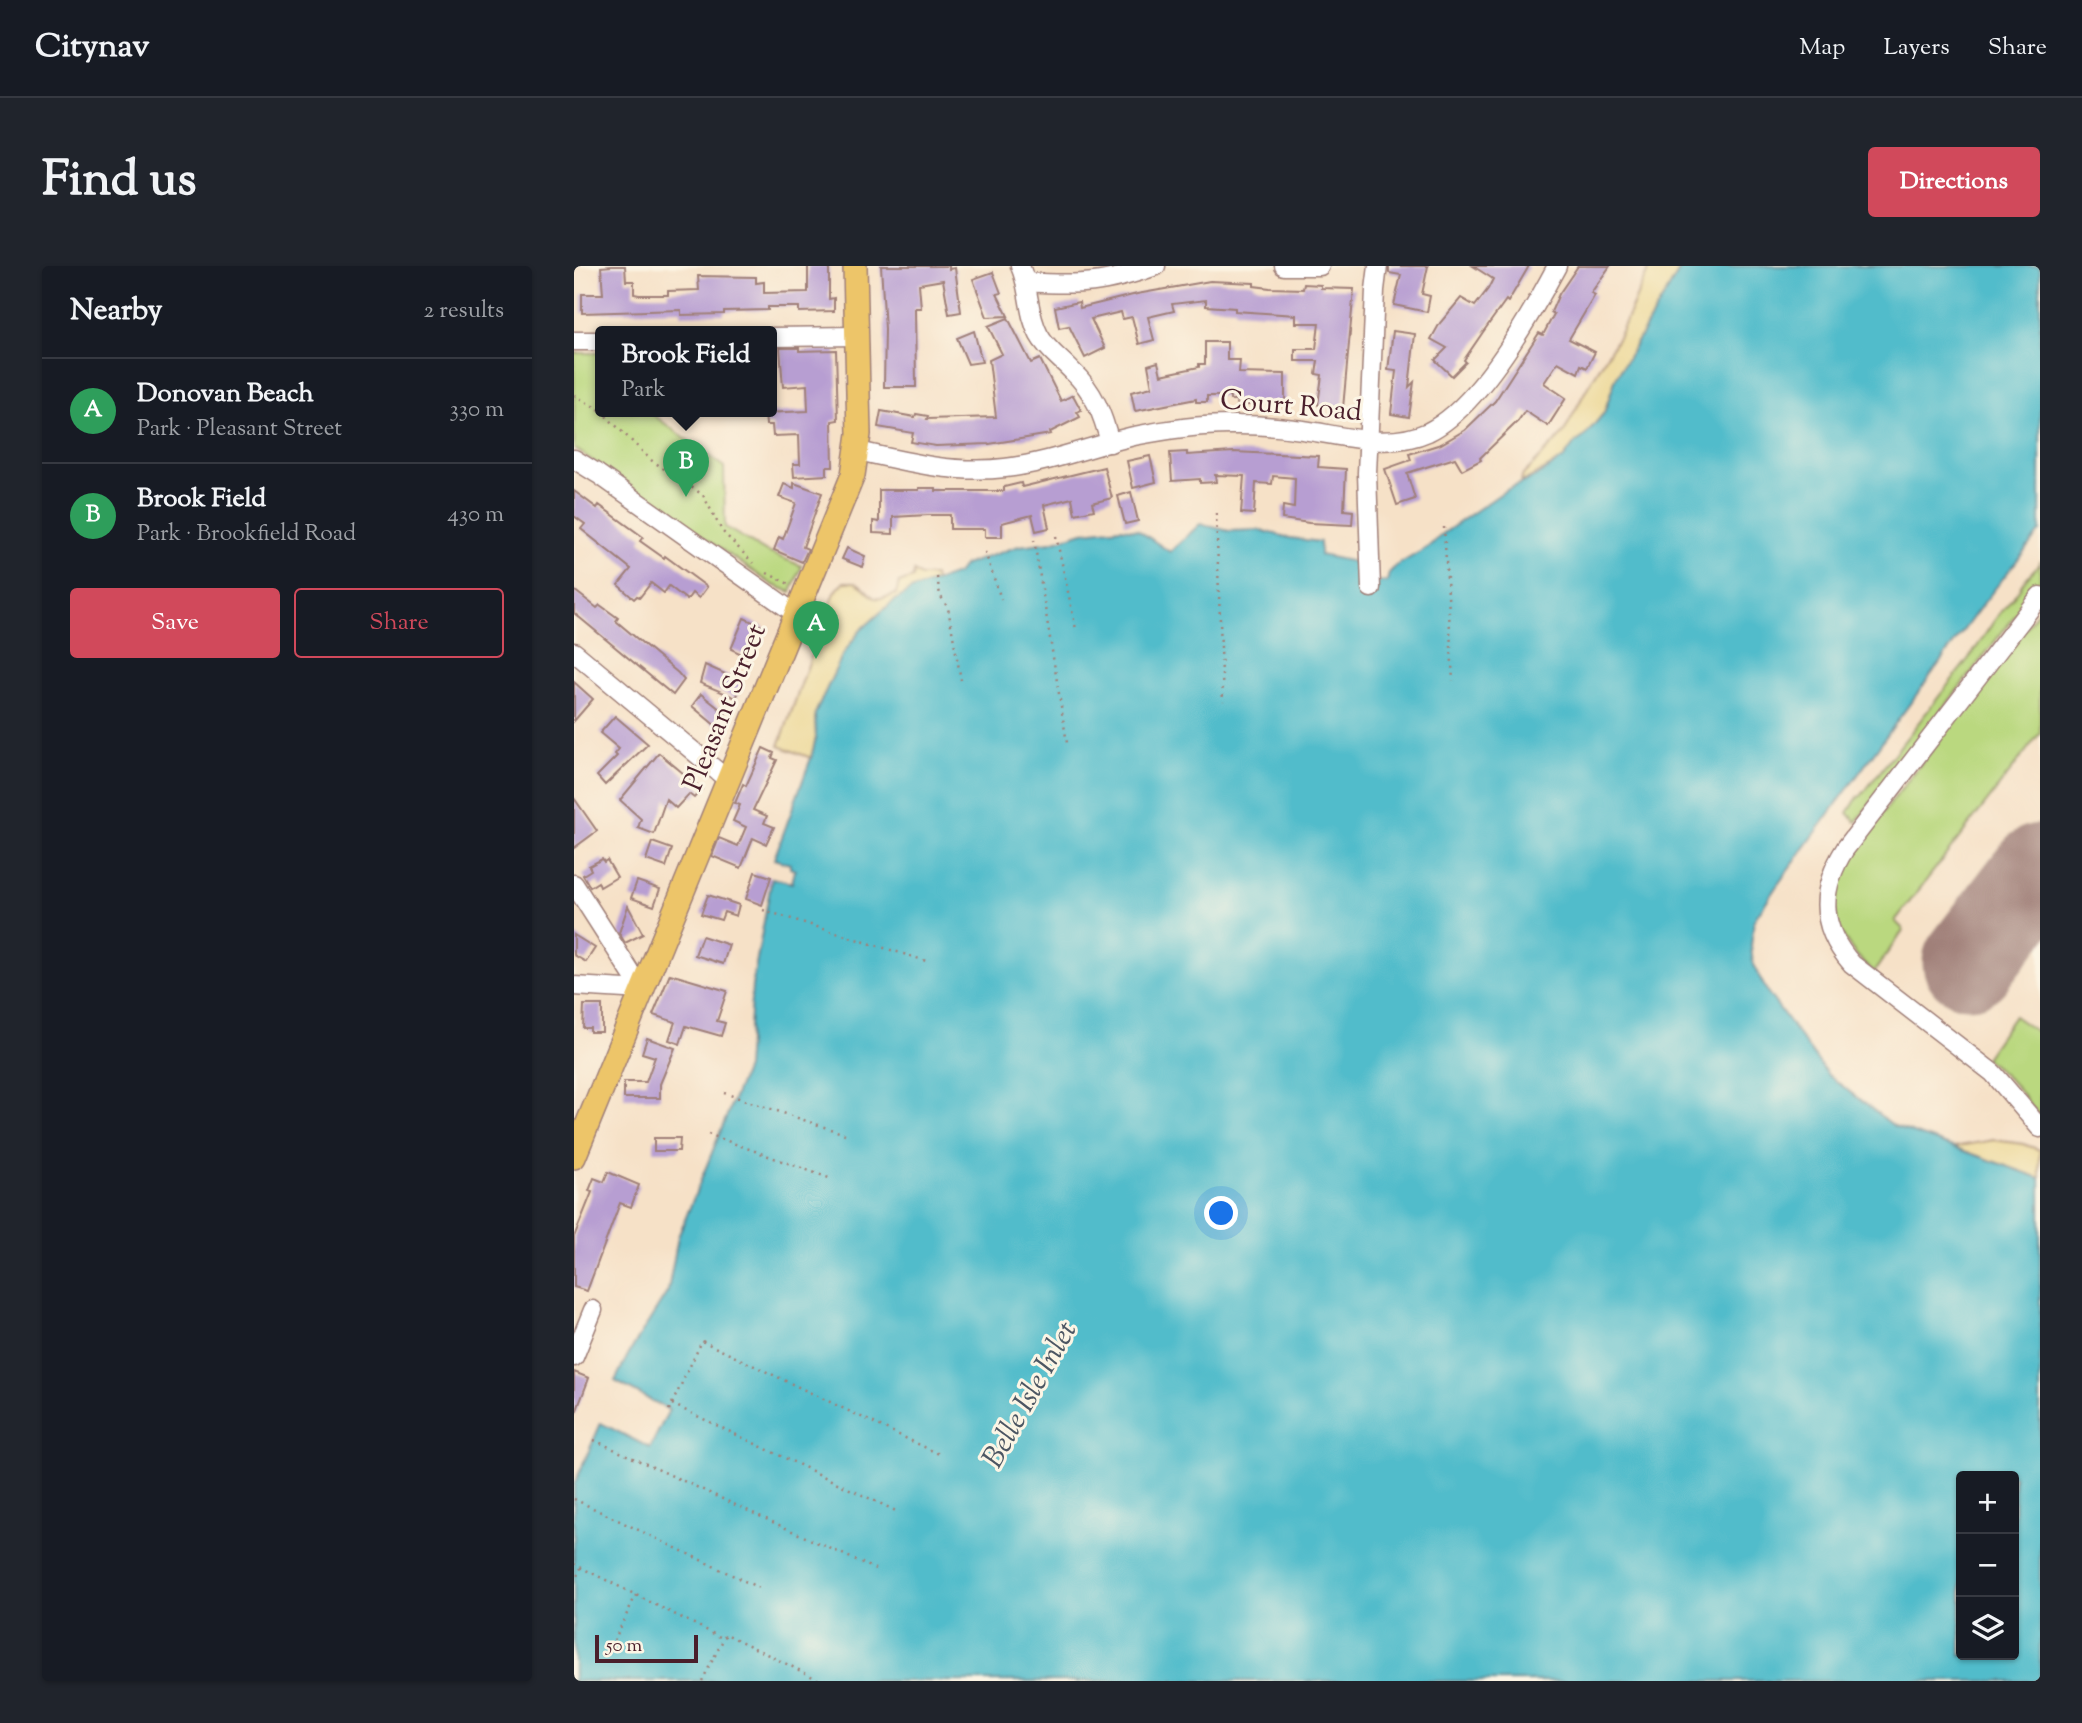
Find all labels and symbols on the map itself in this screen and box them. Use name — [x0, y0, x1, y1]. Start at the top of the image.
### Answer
street label: Court Road — [1218, 381, 1364, 433]
pin: B — [663, 439, 709, 497]
pin: A — [793, 601, 839, 659]
street label: Pleasant Street — [674, 618, 778, 798]
your location — [1204, 1196, 1238, 1230]
water label: Belle Isle Inlet — [973, 1314, 1089, 1476]
scale bar — [595, 1632, 698, 1664]

